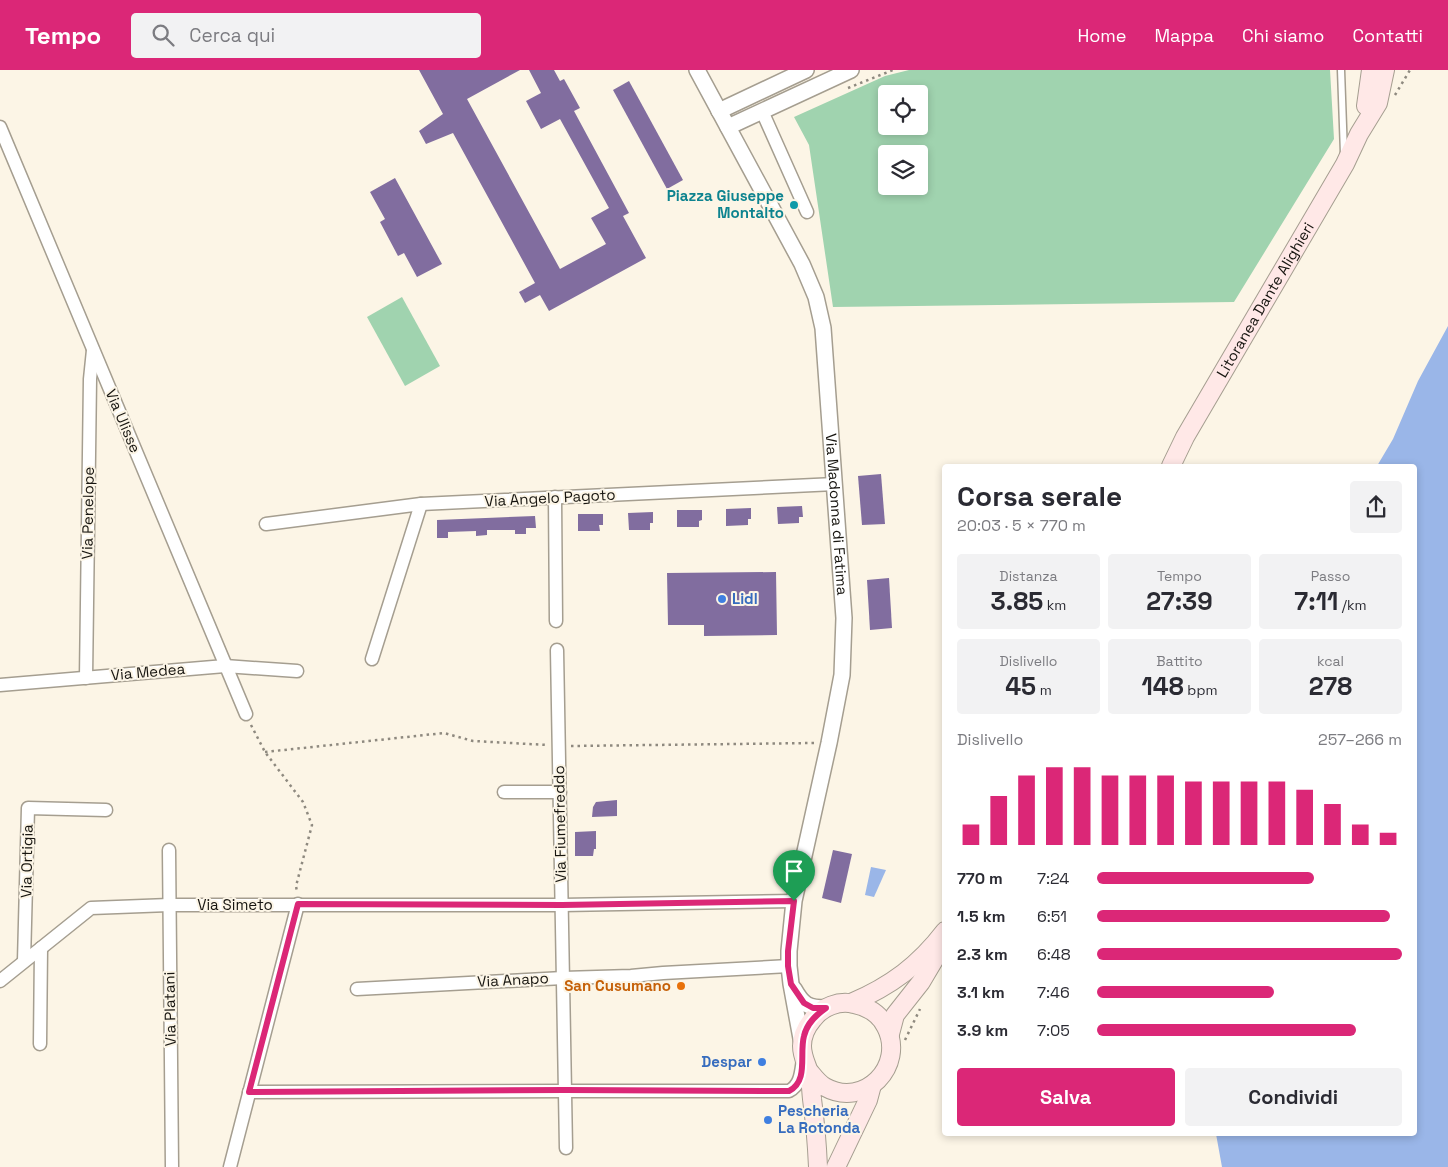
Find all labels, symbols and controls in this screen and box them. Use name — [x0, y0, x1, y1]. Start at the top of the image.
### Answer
search box — [131, 13, 481, 58]
text: Tempo — [25, 20, 101, 51]
icon: search — [149, 21, 177, 49]
text: Cerca qui — [189, 23, 275, 48]
text: Home — [1077, 24, 1127, 47]
text: Mappa — [1155, 24, 1214, 47]
text: Chi siamo — [1242, 24, 1324, 47]
text: Contatti — [1352, 24, 1423, 47]
map controls — [878, 85, 928, 195]
button: locate — [878, 85, 928, 135]
button: layers — [878, 145, 928, 195]
place label: Piazza Giuseppe Montalto — [667, 186, 784, 222]
marker: Piazza Giuseppe Montalto — [788, 199, 800, 211]
street label: Litoranea Dante Alighieri — [1212, 219, 1318, 381]
street label: Via Ulisse — [102, 386, 145, 456]
street label: Via Madonna di Fatima — [822, 433, 852, 596]
street label: Via Penelope — [77, 466, 98, 559]
text: Corsa serale — [957, 478, 1122, 514]
button: share — [1350, 481, 1402, 533]
street label: Via Angelo Pagoto — [484, 485, 616, 510]
text: 20:03 · 5 × 770 m — [957, 515, 1086, 536]
text: Distanza — [999, 567, 1058, 585]
text: Tempo — [1157, 567, 1202, 585]
text: Passo — [1311, 567, 1350, 585]
text: 3.85 — [991, 585, 1043, 617]
text: 27:39 — [1146, 585, 1213, 617]
text: 7:11 — [1294, 585, 1338, 617]
place label: Lidl — [732, 589, 758, 608]
marker: Lidl — [716, 593, 728, 605]
text: km — [1043, 596, 1066, 614]
text: /km — [1338, 596, 1367, 614]
text: Dislivello — [999, 652, 1058, 670]
text: Battito — [1156, 652, 1203, 670]
text: kcal — [1317, 652, 1344, 670]
street label: Via Medea — [110, 659, 186, 684]
text: 45 — [1005, 670, 1036, 702]
text: 148 — [1142, 670, 1184, 702]
text: 278 — [1309, 670, 1352, 702]
text: m — [1036, 681, 1052, 699]
text: bpm — [1184, 681, 1217, 699]
text: Dislivello — [957, 729, 1023, 750]
text: 257–266 m — [1318, 729, 1402, 750]
street label: Via Fiumefreddo — [549, 765, 570, 883]
street label: Via Ortigia — [16, 824, 37, 898]
pin — [773, 850, 815, 901]
icon: arrive — [780, 857, 808, 885]
text: 770 m — [957, 868, 1003, 889]
text: 7:24 — [1037, 868, 1069, 889]
street label: Via Simeto — [197, 895, 273, 914]
text: 1.5 km — [957, 906, 1005, 927]
text: 6:51 — [1037, 906, 1067, 927]
text: 2.3 km — [957, 944, 1008, 965]
text: 6:48 — [1037, 944, 1071, 965]
street label: Via Anapo — [477, 968, 549, 991]
street label: Via Platani — [159, 972, 180, 1046]
place label: San Cusumano — [564, 976, 671, 995]
marker: San Cusumano — [675, 980, 687, 992]
text: 3.1 km — [957, 982, 1005, 1003]
text: 7:46 — [1037, 982, 1070, 1003]
text: 3.9 km — [957, 1020, 1008, 1041]
text: 7:05 — [1037, 1020, 1070, 1041]
place label: Despar — [701, 1052, 752, 1071]
marker: Despar — [756, 1056, 768, 1068]
button: Salva — [957, 1068, 1175, 1126]
button: Condividi — [1185, 1068, 1402, 1126]
place label: Pescheria La Rotonda — [778, 1101, 861, 1137]
marker: Pescheria La Rotonda — [762, 1114, 774, 1126]

